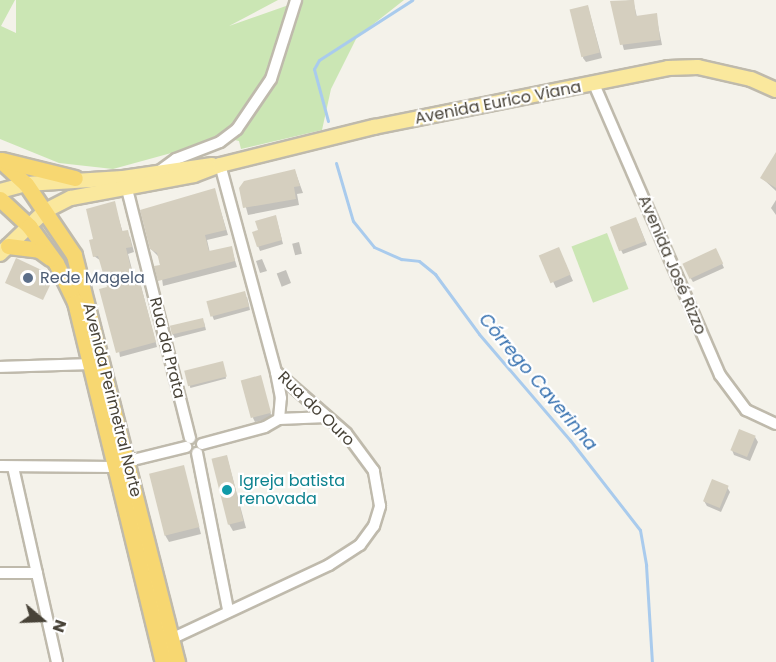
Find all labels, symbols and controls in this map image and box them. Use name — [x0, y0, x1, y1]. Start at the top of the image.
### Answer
street label: Avenida Eurico Viana — [413, 77, 583, 129]
street label: Avenida José Rizzo — [634, 192, 710, 338]
place label: Rede Magela — [40, 268, 145, 288]
marker: Rede Magela — [21, 271, 35, 285]
street label: Rua da Prata — [145, 295, 189, 401]
street label: Avenida Perimetral Norte — [79, 301, 145, 499]
water label: Córrego Caverinha — [474, 309, 602, 455]
street label: Rua do Ouro — [274, 368, 358, 450]
place label: Igreja batista renovada — [239, 471, 345, 509]
marker: Igreja batista renovada — [220, 483, 234, 497]
north arrow — [12, 590, 72, 650]
text: N — [47, 617, 72, 635]

